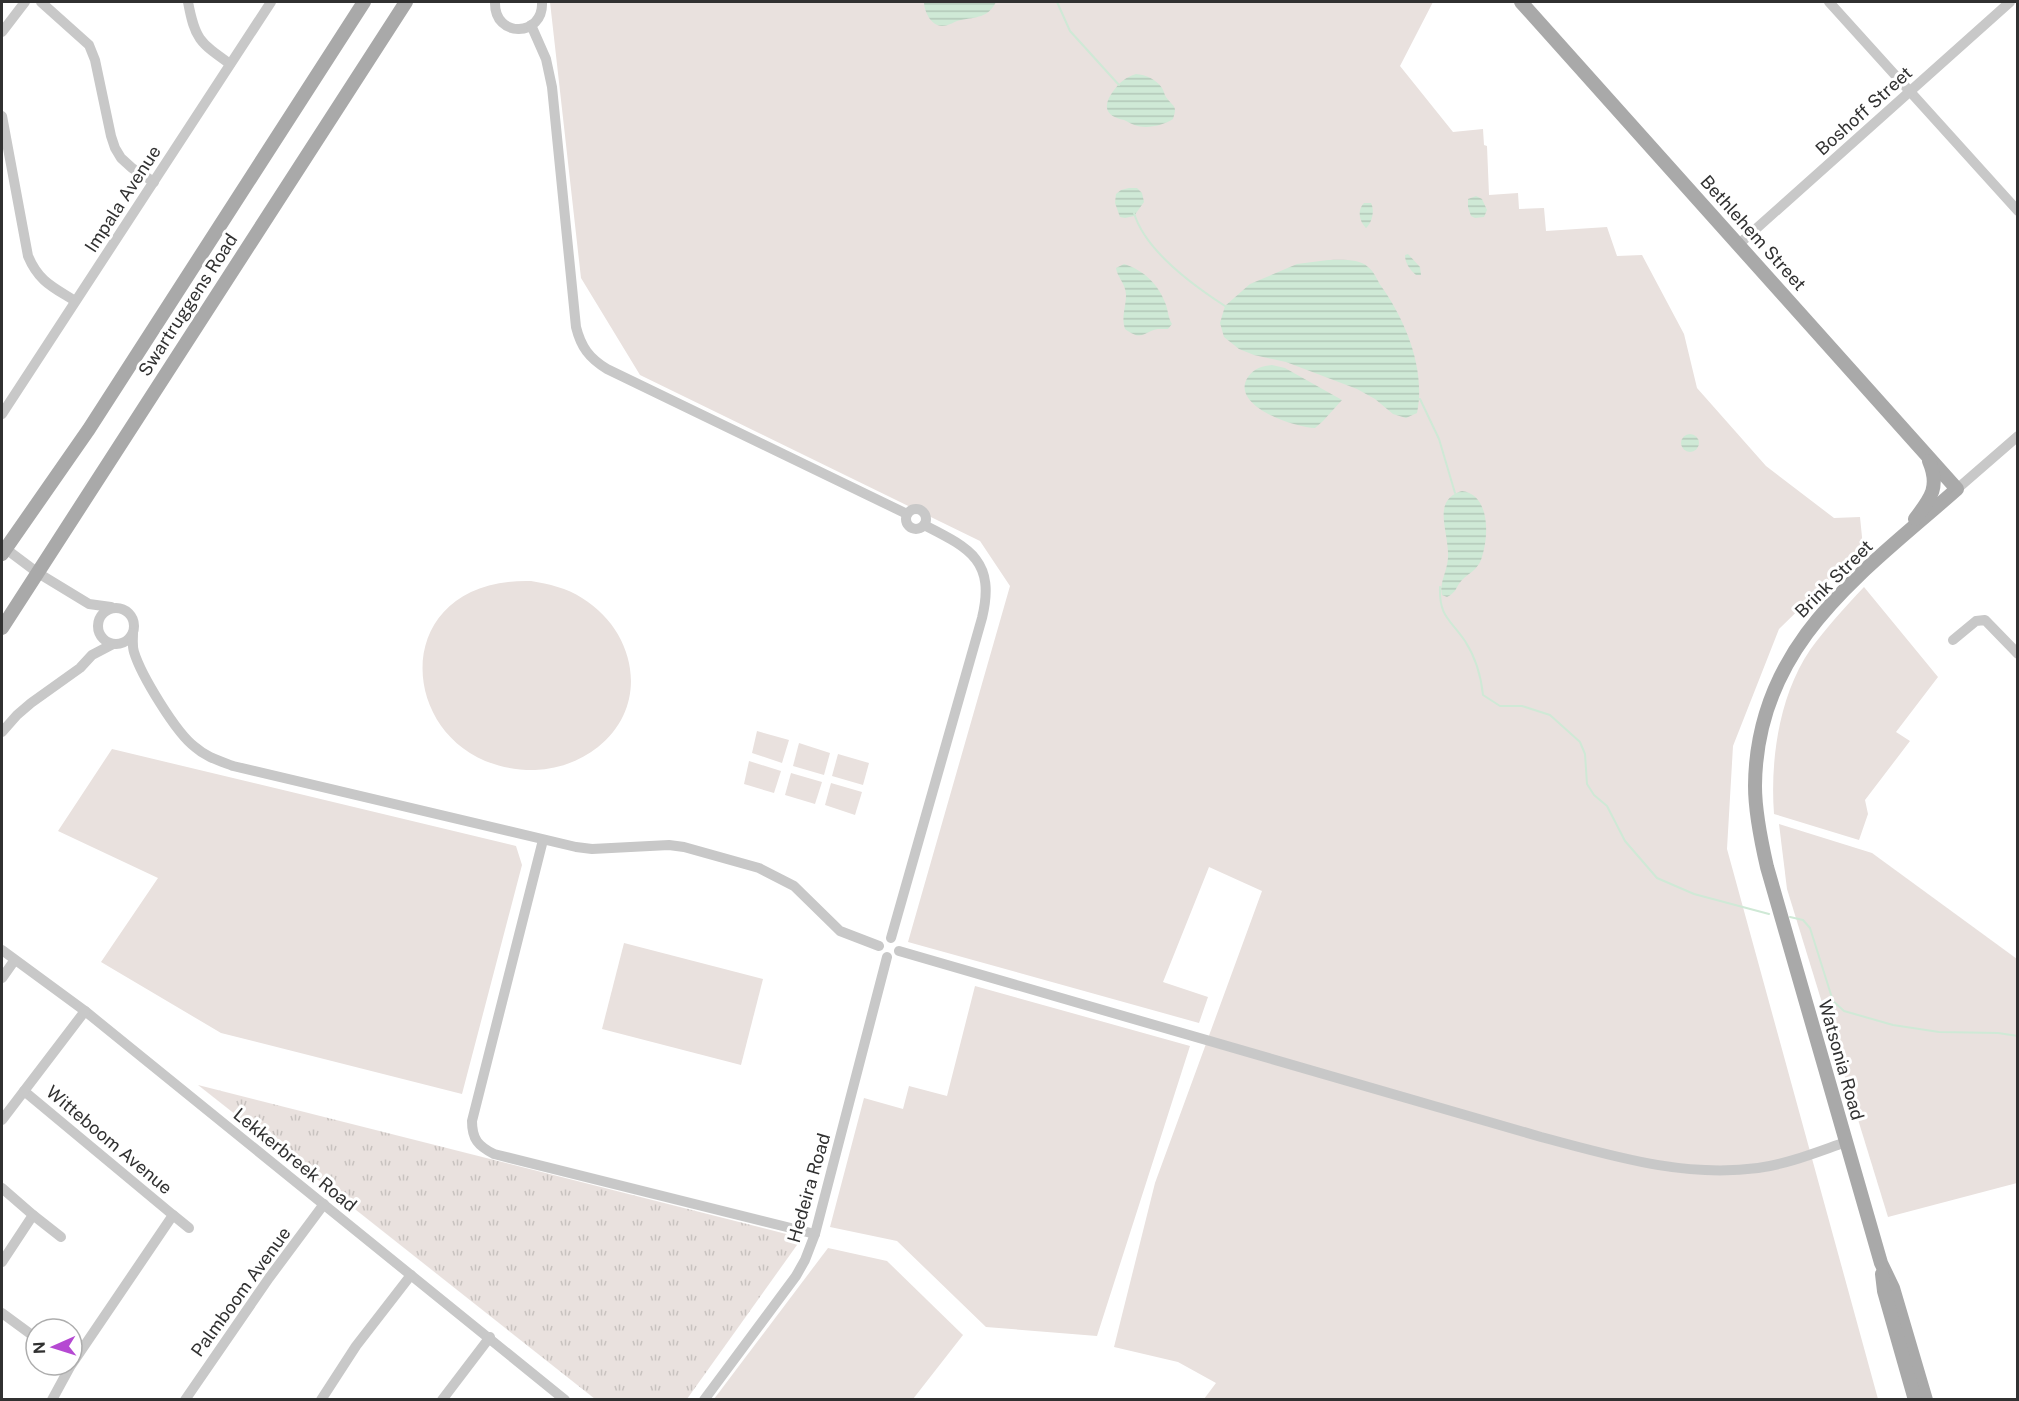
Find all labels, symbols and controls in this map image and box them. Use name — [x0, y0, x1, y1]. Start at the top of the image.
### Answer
street label: Boshoff Street — [1811, 62, 1916, 159]
street label: Impala Avenue — [80, 142, 165, 256]
street label: Bethlehem Street — [1696, 171, 1811, 295]
street label: Swartruggens Road — [134, 230, 241, 380]
street label: Brink Street — [1790, 535, 1877, 622]
street label: Watsonia Road — [1814, 997, 1869, 1122]
street label: Witteboom Avenue — [42, 1081, 176, 1198]
street label: Lekkerbreek Road — [229, 1103, 361, 1216]
street label: Hedeira Road — [783, 1131, 834, 1245]
street label: Palmboom Avenue — [187, 1223, 295, 1361]
north arrow — [24, 1317, 84, 1377]
text: N — [30, 1341, 49, 1355]

